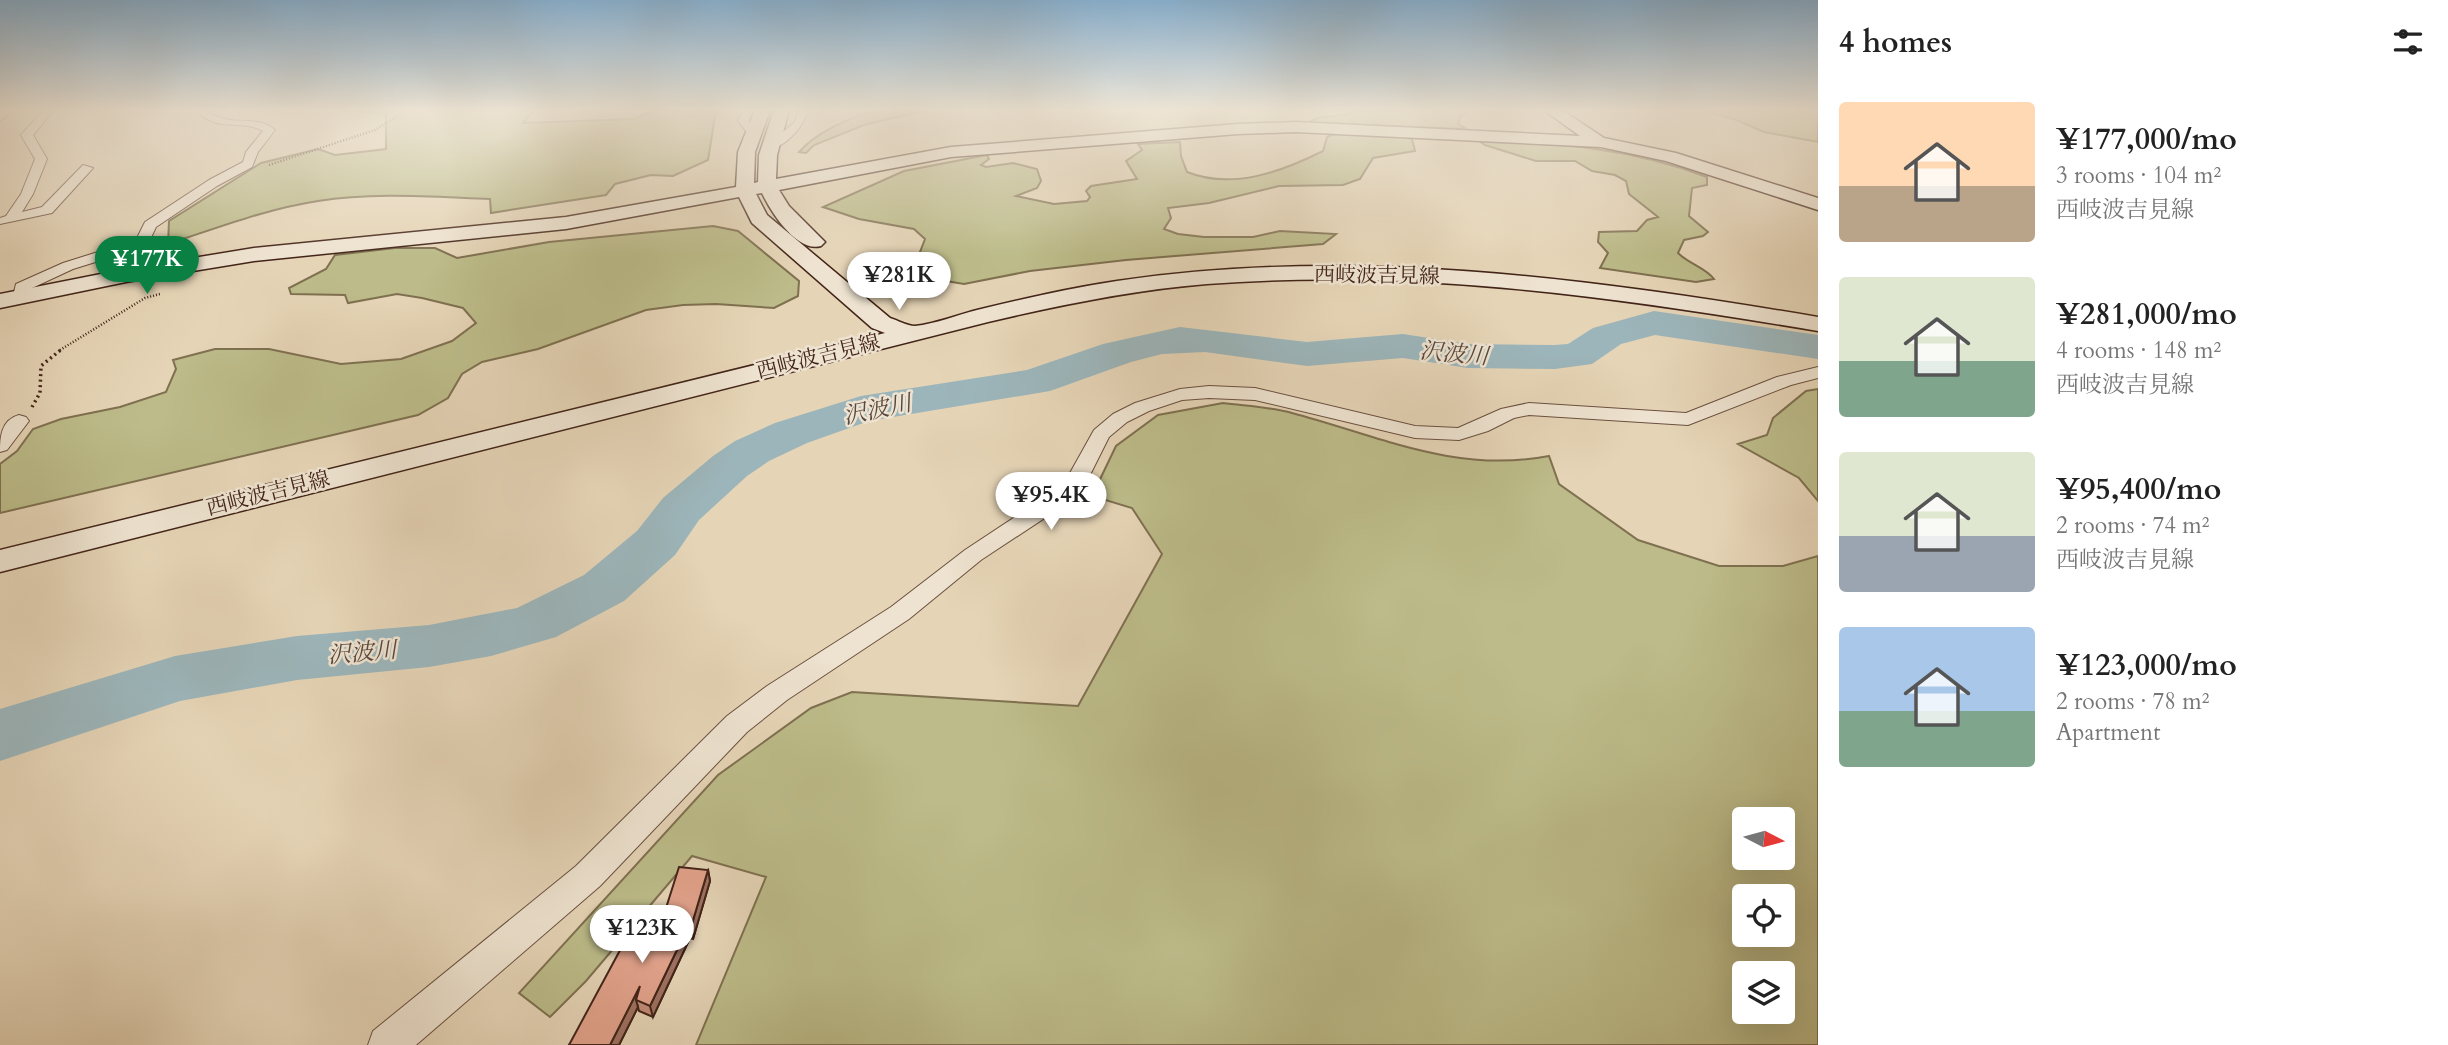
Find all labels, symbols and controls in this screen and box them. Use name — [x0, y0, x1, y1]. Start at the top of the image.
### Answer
text: 4 homes — [1839, 22, 1952, 63]
icon: filters — [2389, 23, 2427, 61]
text: ¥177,000/mo — [2056, 119, 2237, 160]
icon: home — [1895, 130, 1979, 214]
text: 3 rooms · 104 m² — [2056, 160, 2221, 191]
text: 西岐波吉見線 — [2056, 194, 2194, 225]
pin: ¥177K — [98, 236, 196, 296]
text: ¥177K — [111, 243, 183, 274]
pin: ¥281K — [850, 252, 948, 312]
text: ¥281K — [863, 259, 935, 290]
street label: 西岐波吉見線 — [1314, 260, 1440, 291]
text: ¥281,000/mo — [2056, 294, 2237, 335]
icon: home — [1895, 305, 1979, 389]
street label: 西岐波吉見線 — [753, 327, 883, 386]
water label: 沢波川 — [1418, 335, 1493, 372]
text: 4 rooms · 148 m² — [2056, 335, 2221, 366]
text: 西岐波吉見線 — [2056, 369, 2194, 400]
water label: 沢波川 — [840, 387, 917, 432]
street label: 西岐波吉見線 — [203, 464, 333, 523]
text: ¥95,400/mo — [2056, 469, 2221, 510]
pin: ¥95.4K — [994, 472, 1108, 532]
text: ¥95.4K — [1012, 479, 1091, 510]
icon: home — [1895, 480, 1979, 564]
text: 2 rooms · 74 m² — [2056, 510, 2209, 541]
text: 西岐波吉見線 — [2056, 544, 2194, 575]
water label: 沢波川 — [326, 634, 401, 671]
text: ¥123,000/mo — [2056, 645, 2237, 686]
icon: home — [1895, 655, 1979, 739]
text: 2 rooms · 78 m² — [2056, 686, 2209, 717]
text: Apartment — [2056, 717, 2160, 748]
north arrow — [1732, 807, 1796, 870]
map controls — [1732, 807, 1795, 1024]
button: locate — [1732, 884, 1795, 947]
pin: ¥123K — [593, 906, 691, 965]
text: ¥123K — [606, 912, 678, 943]
button: layers — [1732, 961, 1795, 1024]

